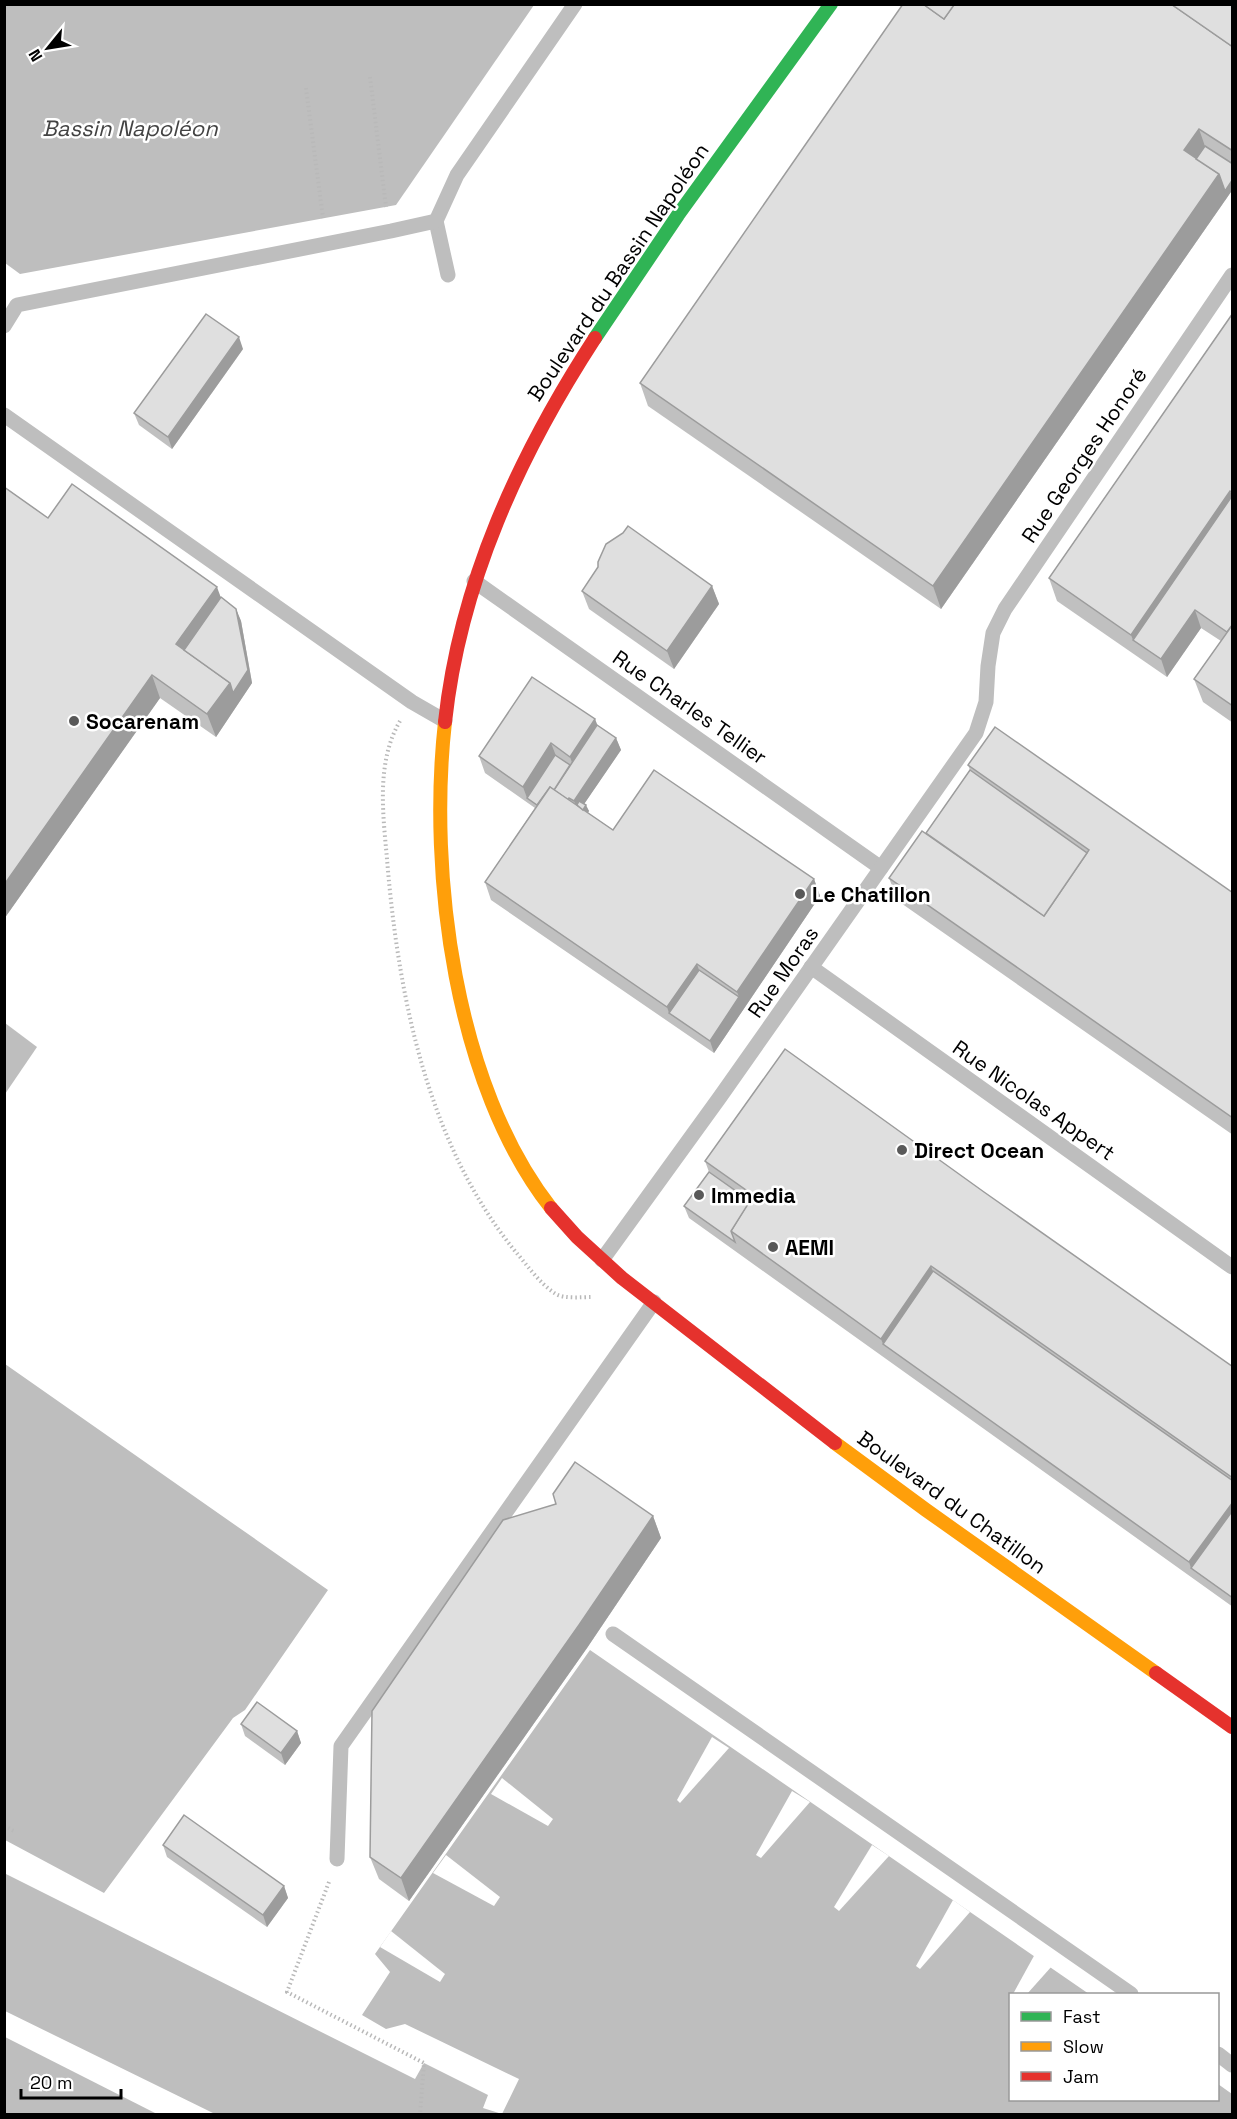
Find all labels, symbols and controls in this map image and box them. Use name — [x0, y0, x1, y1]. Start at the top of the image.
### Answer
north arrow — [18, 18, 78, 78]
text: N — [24, 45, 47, 65]
water label: Bassin Napoléon — [42, 114, 218, 142]
street label: Boulevard du Bassin Napoléon — [521, 138, 715, 406]
street label: Rue Georges Honoré — [1015, 362, 1153, 548]
street label: Rue Charles Tellier — [608, 644, 772, 770]
place label: Socarenam — [86, 708, 199, 735]
marker: Socarenam — [67, 714, 81, 728]
place label: Le Chatillon — [812, 881, 931, 908]
marker: Le Chatillon — [793, 887, 807, 901]
street label: Rue Moras — [742, 921, 824, 1023]
street label: Rue Nicolas Appert — [948, 1034, 1120, 1166]
place label: Direct Ocean — [914, 1137, 1044, 1164]
marker: Direct Ocean — [895, 1143, 909, 1157]
place label: Immedia — [711, 1182, 796, 1209]
marker: Immedia — [692, 1188, 706, 1202]
place label: AEMI — [785, 1234, 834, 1261]
marker: AEMI — [766, 1240, 780, 1254]
street label: Boulevard du Chatillon — [852, 1424, 1052, 1580]
legend — [1009, 1993, 1219, 2101]
text: Fast — [1063, 2005, 1100, 2028]
text: Slow — [1063, 2035, 1104, 2058]
scale bar — [21, 2062, 122, 2100]
text: Jam — [1063, 2065, 1099, 2088]
text: 20 m — [30, 2071, 73, 2094]

